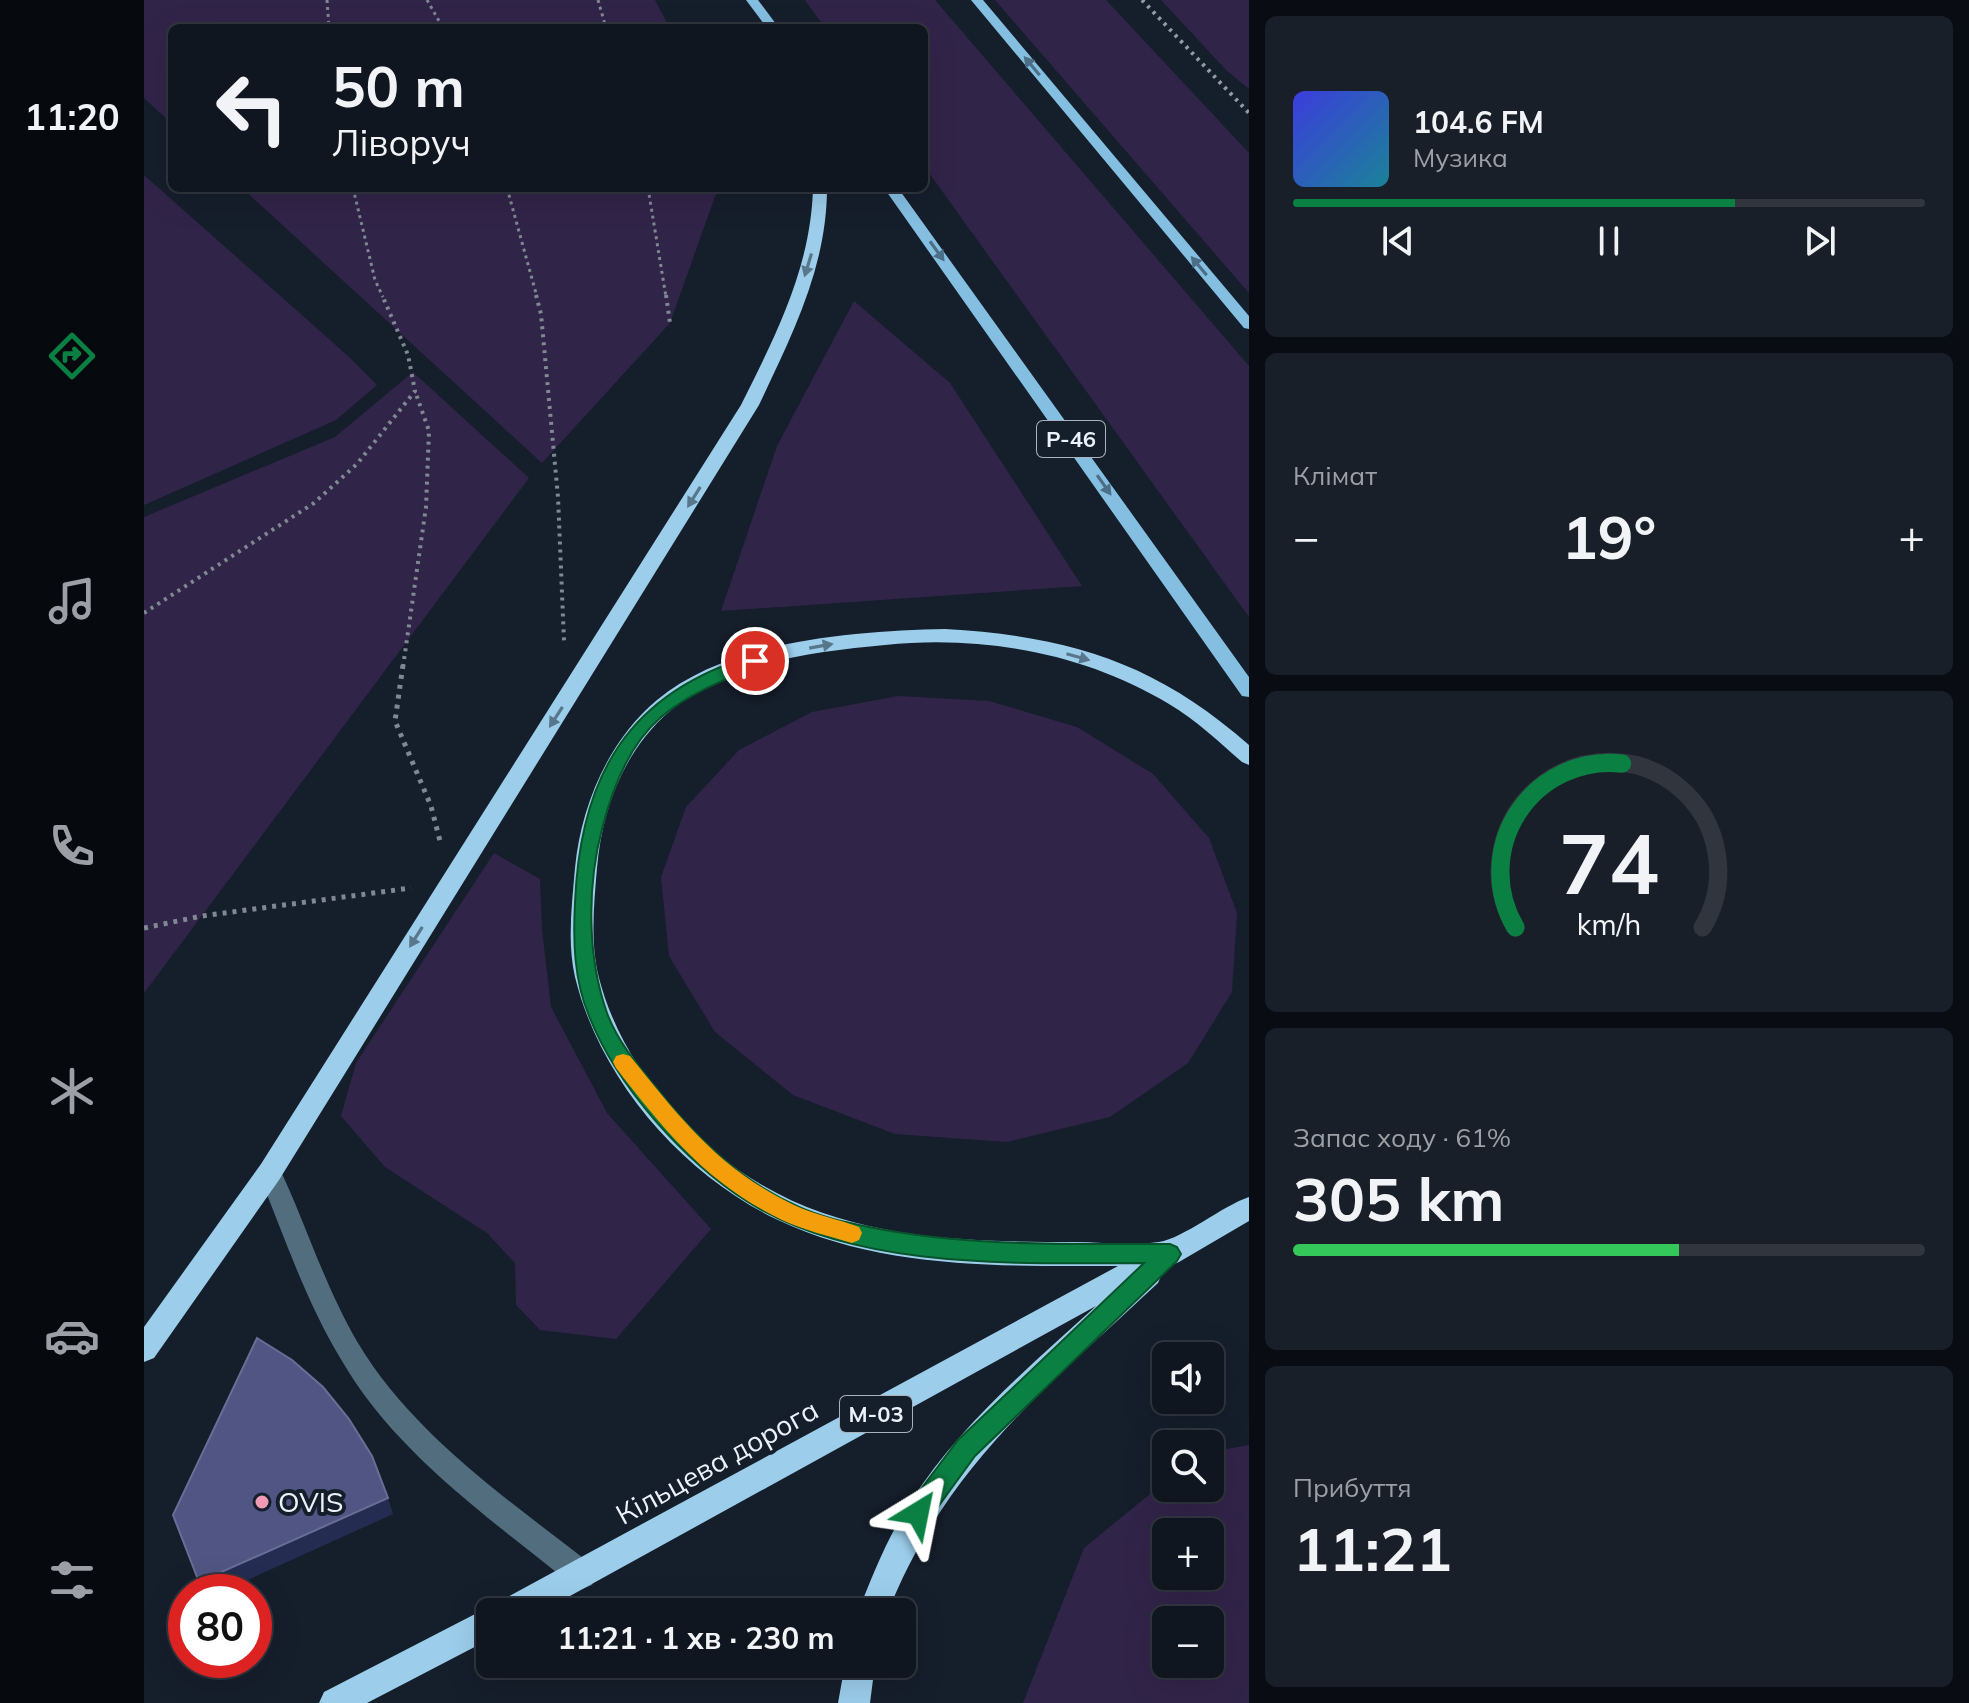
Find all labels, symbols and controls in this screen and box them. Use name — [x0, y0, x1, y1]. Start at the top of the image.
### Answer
text: 50 m — [332, 51, 465, 121]
icon: left — [200, 56, 304, 160]
one-way arrow — [1024, 56, 1041, 76]
text: 11:20 — [24, 94, 120, 139]
text: 104.6 FM — [1413, 103, 1544, 141]
text: Ліворуч — [332, 120, 471, 165]
text: Музика — [1413, 141, 1508, 174]
icon: previous — [1376, 219, 1420, 263]
icon: pause — [1587, 219, 1631, 263]
icon: next — [1798, 219, 1842, 263]
one-way arrow — [928, 241, 944, 261]
one-way arrow — [801, 253, 814, 277]
one-way arrow — [1191, 256, 1208, 276]
icon: directions — [44, 328, 100, 384]
road number: Р-46 — [1037, 421, 1105, 457]
text: Клімат — [1293, 459, 1377, 492]
one-way arrow — [1096, 475, 1111, 496]
one-way arrow — [687, 486, 701, 508]
text: 19° — [1562, 499, 1656, 574]
text: − — [1293, 509, 1319, 564]
text: + — [1899, 509, 1925, 564]
icon: music — [44, 573, 100, 629]
pin — [721, 627, 789, 695]
icon: arrive — [733, 639, 777, 683]
one-way arrow — [809, 639, 834, 651]
one-way arrow — [1067, 651, 1091, 664]
one-way arrow — [548, 707, 563, 728]
text: 74 — [1559, 809, 1659, 914]
icon: phone — [44, 818, 100, 874]
text: km/h — [1577, 906, 1641, 942]
one-way arrow — [410, 926, 424, 948]
icon: climate — [44, 1063, 100, 1119]
text: Запас ходу · 61% — [1293, 1121, 1511, 1154]
text: 305 km — [1293, 1161, 1505, 1236]
icon: car — [44, 1308, 100, 1364]
map controls — [1152, 1342, 1224, 1678]
button: sound — [1152, 1342, 1224, 1414]
street label: Кільцева дорога — [609, 1391, 824, 1532]
road number: М-03 — [840, 1396, 912, 1432]
button: search — [1152, 1430, 1224, 1502]
position arrow — [876, 1471, 960, 1555]
text: Прибуття — [1293, 1471, 1412, 1504]
place label: OVIS — [278, 1484, 343, 1519]
marker: OVIS — [253, 1493, 271, 1511]
text: 11:21 — [1293, 1511, 1452, 1586]
button: + — [1152, 1518, 1224, 1590]
icon: filters — [44, 1552, 100, 1608]
speed limit sign: 80 — [168, 1574, 272, 1678]
button: − — [1152, 1606, 1224, 1678]
text: 11:21 · 1 хв · 230 m — [557, 1619, 835, 1657]

